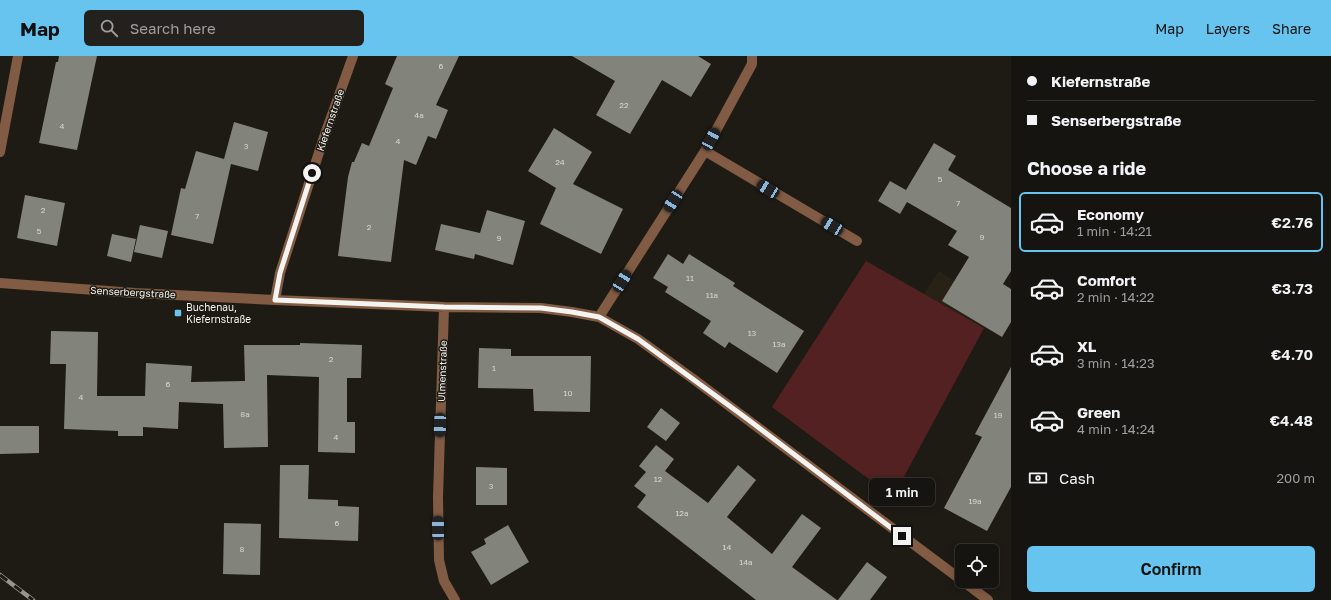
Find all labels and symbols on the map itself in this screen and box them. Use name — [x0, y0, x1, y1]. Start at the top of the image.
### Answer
house number: 6 — [439, 61, 444, 71]
street label: Kiefernstraße — [314, 87, 346, 153]
house number: 22 — [619, 100, 629, 110]
house number: 4a — [414, 110, 424, 120]
house number: 4 — [60, 121, 65, 131]
car — [700, 126, 722, 152]
house number: 4 — [396, 136, 401, 146]
house number: 3 — [244, 141, 249, 151]
house number: 24 — [555, 157, 565, 167]
route start — [303, 164, 321, 182]
house number: 5 — [938, 174, 943, 184]
car — [755, 178, 781, 200]
car — [661, 188, 685, 214]
house number: 7 — [956, 198, 960, 208]
house number: 2 — [41, 205, 46, 215]
house number: 7 — [195, 211, 199, 221]
car — [819, 215, 845, 237]
house number: 2 — [367, 222, 372, 232]
house number: 5 — [37, 226, 42, 236]
house number: 9 — [980, 232, 985, 242]
house number: 9 — [497, 233, 502, 243]
car — [611, 268, 633, 294]
house number: 11 — [686, 273, 694, 283]
street label: Senserbergstraße — [90, 284, 176, 300]
house number: 11a — [706, 290, 718, 300]
place label: Buchenau, Kiefernstraße — [186, 301, 251, 325]
marker: Buchenau, Kiefernstraße — [173, 308, 183, 318]
house number: 13 — [748, 328, 757, 338]
house number: 13a — [772, 339, 786, 349]
street label: Ulmenstraße — [435, 340, 449, 402]
house number: 2 — [329, 354, 334, 364]
house number: 1 — [492, 363, 496, 373]
house number: 6 — [166, 379, 171, 389]
house number: 10 — [564, 388, 572, 398]
house number: 4 — [79, 392, 84, 402]
house number: 8a — [240, 409, 250, 419]
house number: 19 — [994, 410, 1003, 420]
car — [434, 413, 446, 437]
house number: 4 — [334, 432, 339, 442]
house number: 12 — [654, 474, 663, 484]
callout: 1 min — [869, 478, 935, 506]
house number: 3 — [489, 481, 494, 491]
house number: 19a — [968, 496, 982, 506]
house number: 12a — [675, 508, 689, 518]
car — [432, 516, 444, 540]
house number: 6 — [335, 518, 340, 528]
route end — [893, 527, 911, 545]
house number: 14 — [723, 542, 731, 552]
house number: 8 — [240, 544, 245, 554]
house number: 14a — [739, 557, 753, 567]

